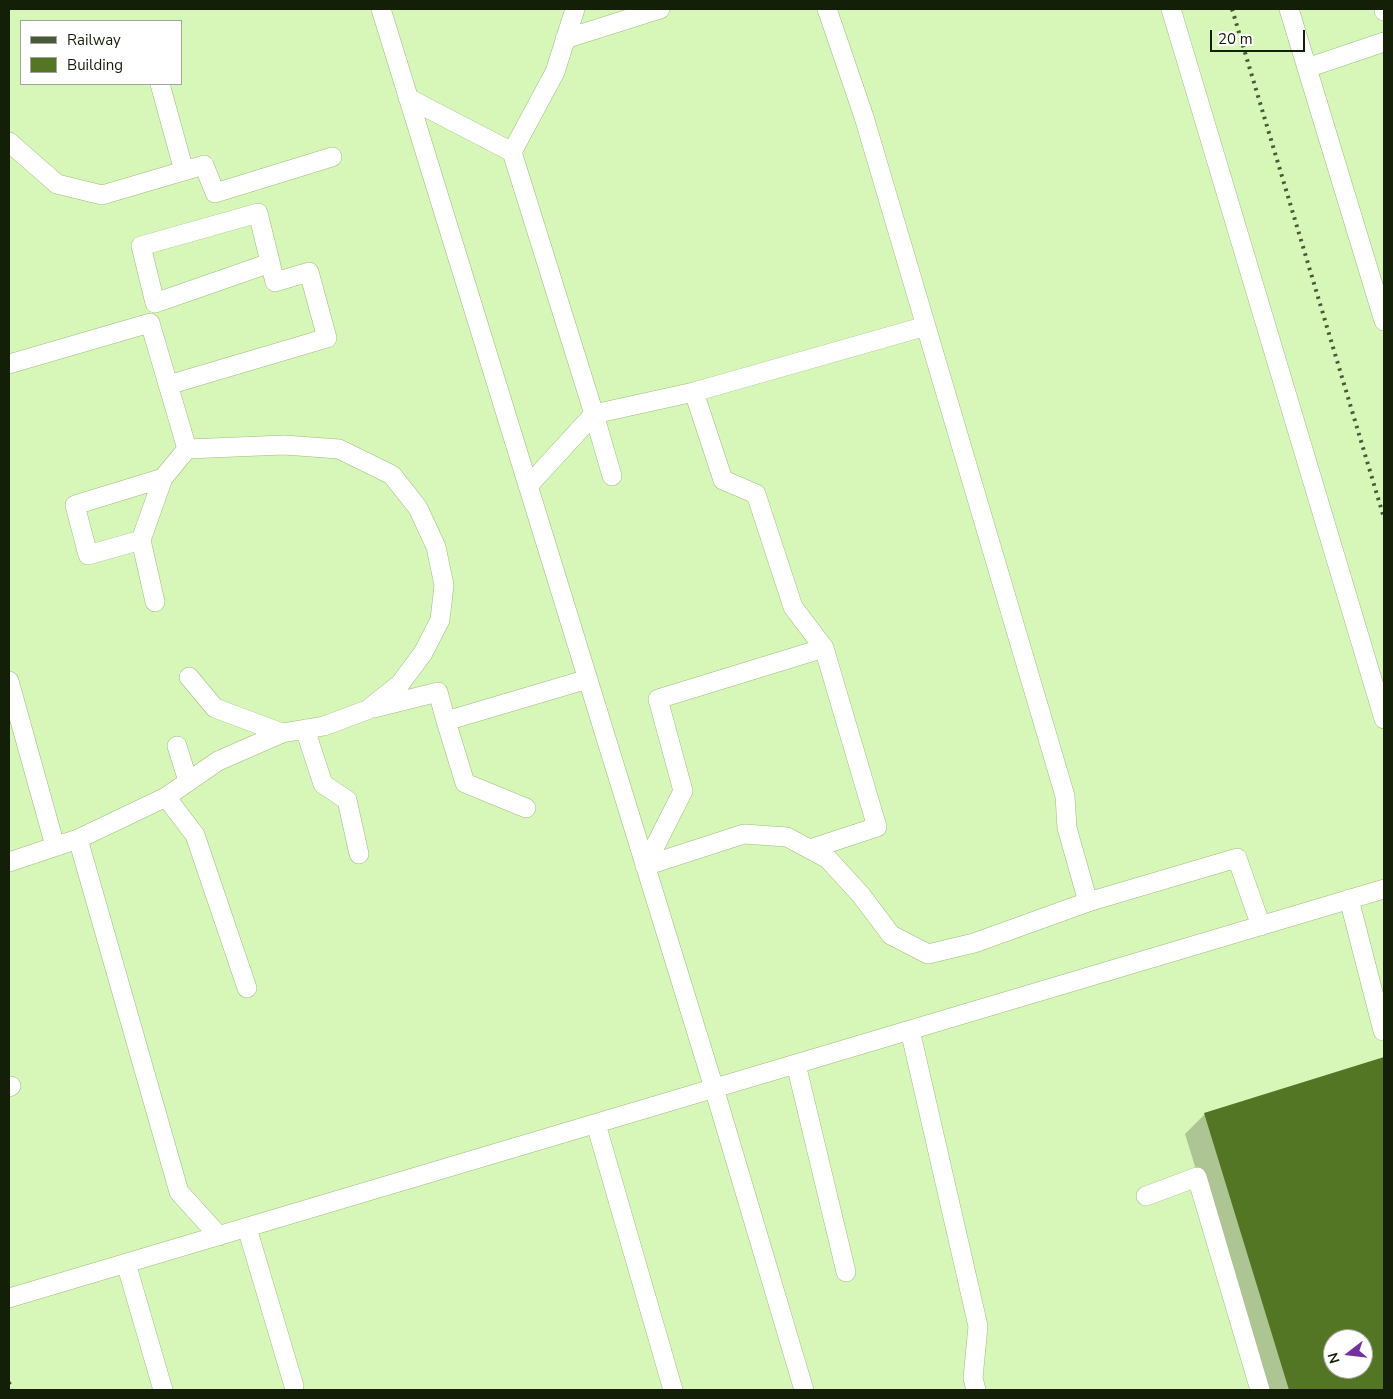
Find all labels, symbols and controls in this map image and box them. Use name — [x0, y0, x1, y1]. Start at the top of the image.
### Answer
legend — [20, 20, 182, 85]
scale bar — [1213, 20, 1308, 52]
text: 20 m — [1218, 29, 1253, 49]
text: Railway — [67, 30, 121, 50]
text: Building — [67, 55, 123, 75]
north arrow — [1323, 1329, 1373, 1379]
text: N — [1323, 1350, 1345, 1366]

